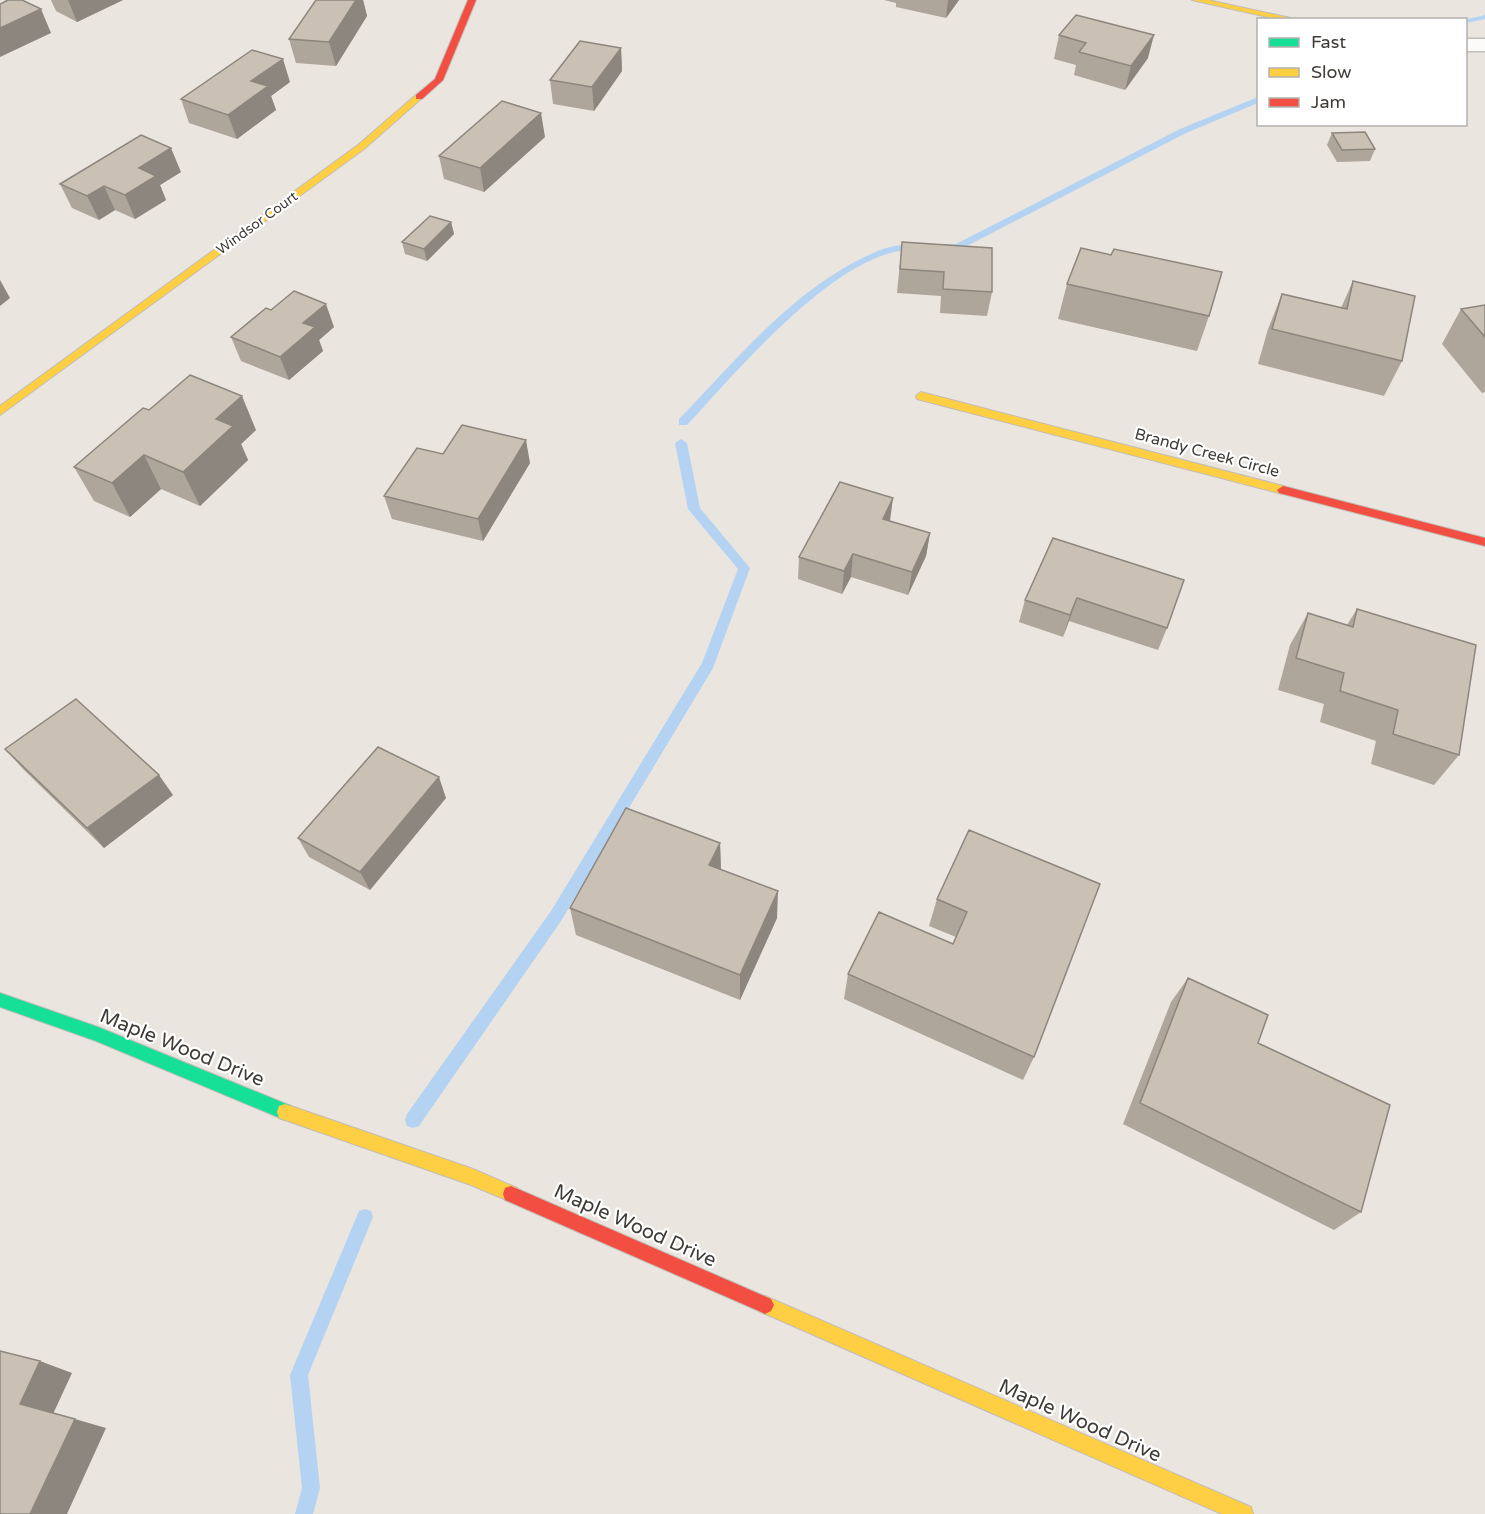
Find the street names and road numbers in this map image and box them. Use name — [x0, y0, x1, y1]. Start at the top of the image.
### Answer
street label: Windsor Court — [213, 187, 301, 258]
street label: Brandy Creek Circle — [1132, 424, 1282, 482]
street label: Maple Wood Drive — [96, 1004, 268, 1092]
street label: Maple Wood Drive — [550, 1179, 720, 1273]
street label: Maple Wood Drive — [995, 1374, 1165, 1468]

